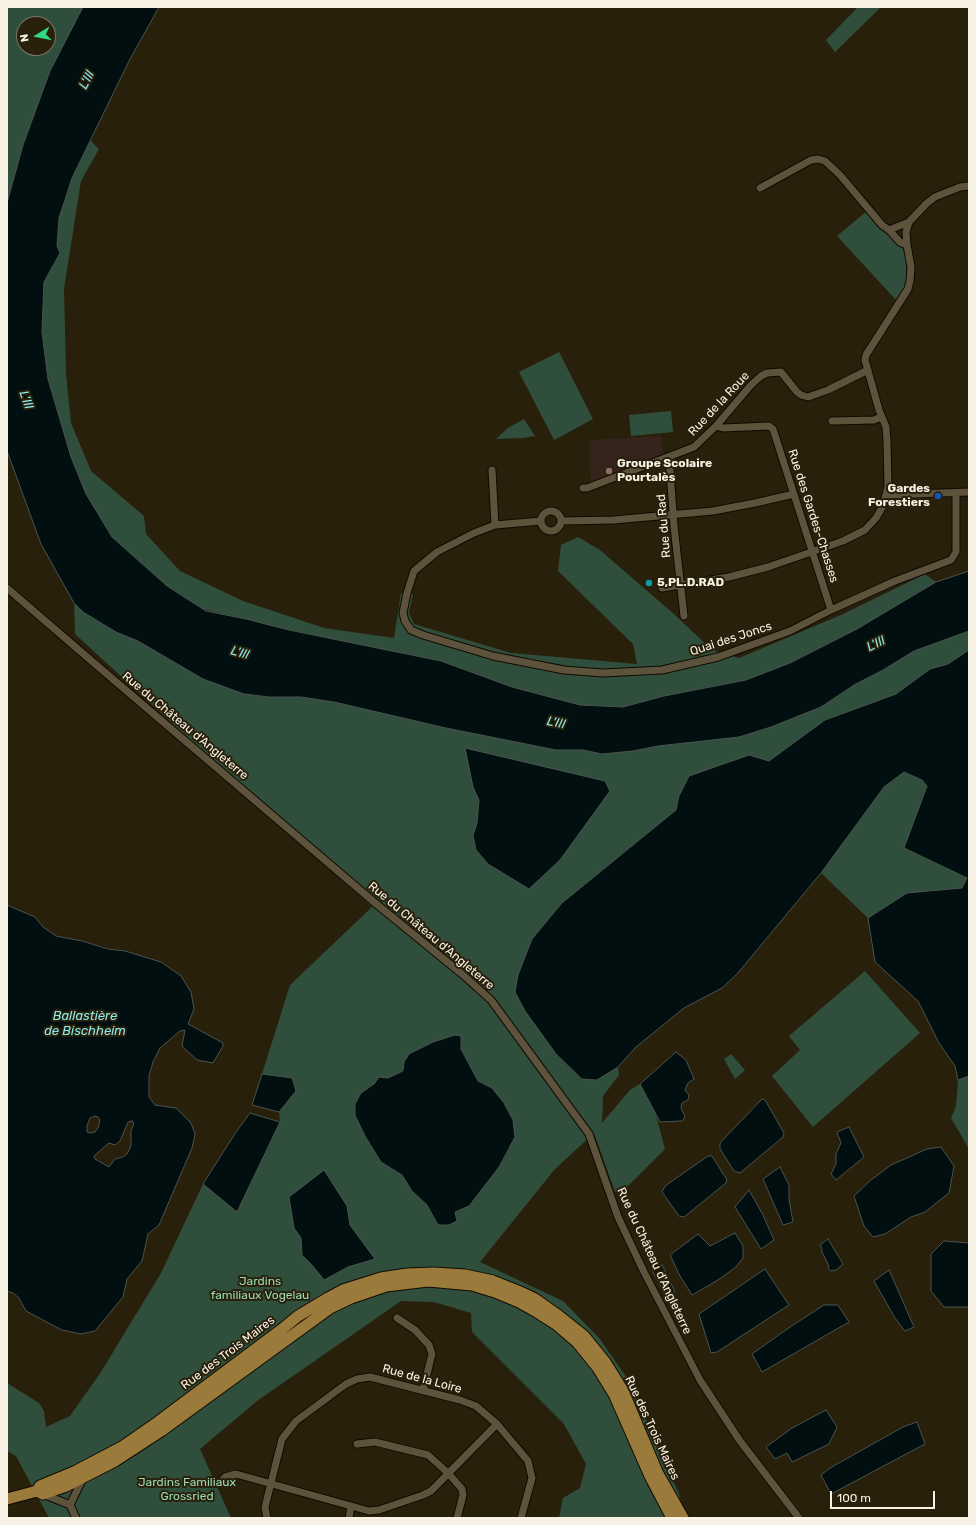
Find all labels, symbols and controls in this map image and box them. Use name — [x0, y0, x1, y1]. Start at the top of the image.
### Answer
north arrow — [16, 16, 56, 56]
text: N — [18, 33, 32, 43]
water label: L'Ill — [76, 68, 98, 92]
street label: Rue de la Roue — [686, 369, 752, 439]
water label: L'Ill — [15, 389, 37, 411]
street label: Rue des Gardes-Chasses — [785, 447, 841, 585]
place label: Groupe Scolaire Pourtalès — [617, 457, 712, 485]
marker: Groupe Scolaire Pourtalès — [604, 466, 614, 476]
place label: Gardes Forestiers — [868, 482, 930, 510]
marker: Gardes Forestiers — [933, 491, 943, 501]
street label: Rue du Rad — [654, 494, 674, 558]
place label: 5,PL.D.RAD — [657, 576, 724, 590]
marker: 5,PL.D.RAD — [644, 578, 654, 588]
street label: Quai des Joncs — [688, 619, 774, 659]
water label: L'Ill — [864, 633, 888, 655]
water label: L'Ill — [229, 643, 251, 663]
street label: Rue du Château d'Angleterre — [119, 669, 251, 783]
water label: L'Ill — [545, 713, 567, 733]
street label: Rue du Château d'Angleterre — [365, 879, 497, 993]
water label: Ballastière de Bischheim — [44, 1008, 126, 1039]
street label: Rue du Château d'Angleterre — [614, 1185, 694, 1337]
park label: Jardins familiaux Vogelau — [211, 1275, 309, 1303]
street label: Rue des Trois Maires — [178, 1313, 278, 1393]
street label: Rue de la Loire — [381, 1361, 463, 1397]
street label: Rue des Trois Maires — [622, 1374, 682, 1482]
park label: Jardins Familiaux Grossried — [138, 1476, 236, 1504]
scale bar — [832, 1483, 937, 1509]
text: 100 m — [837, 1491, 871, 1505]

